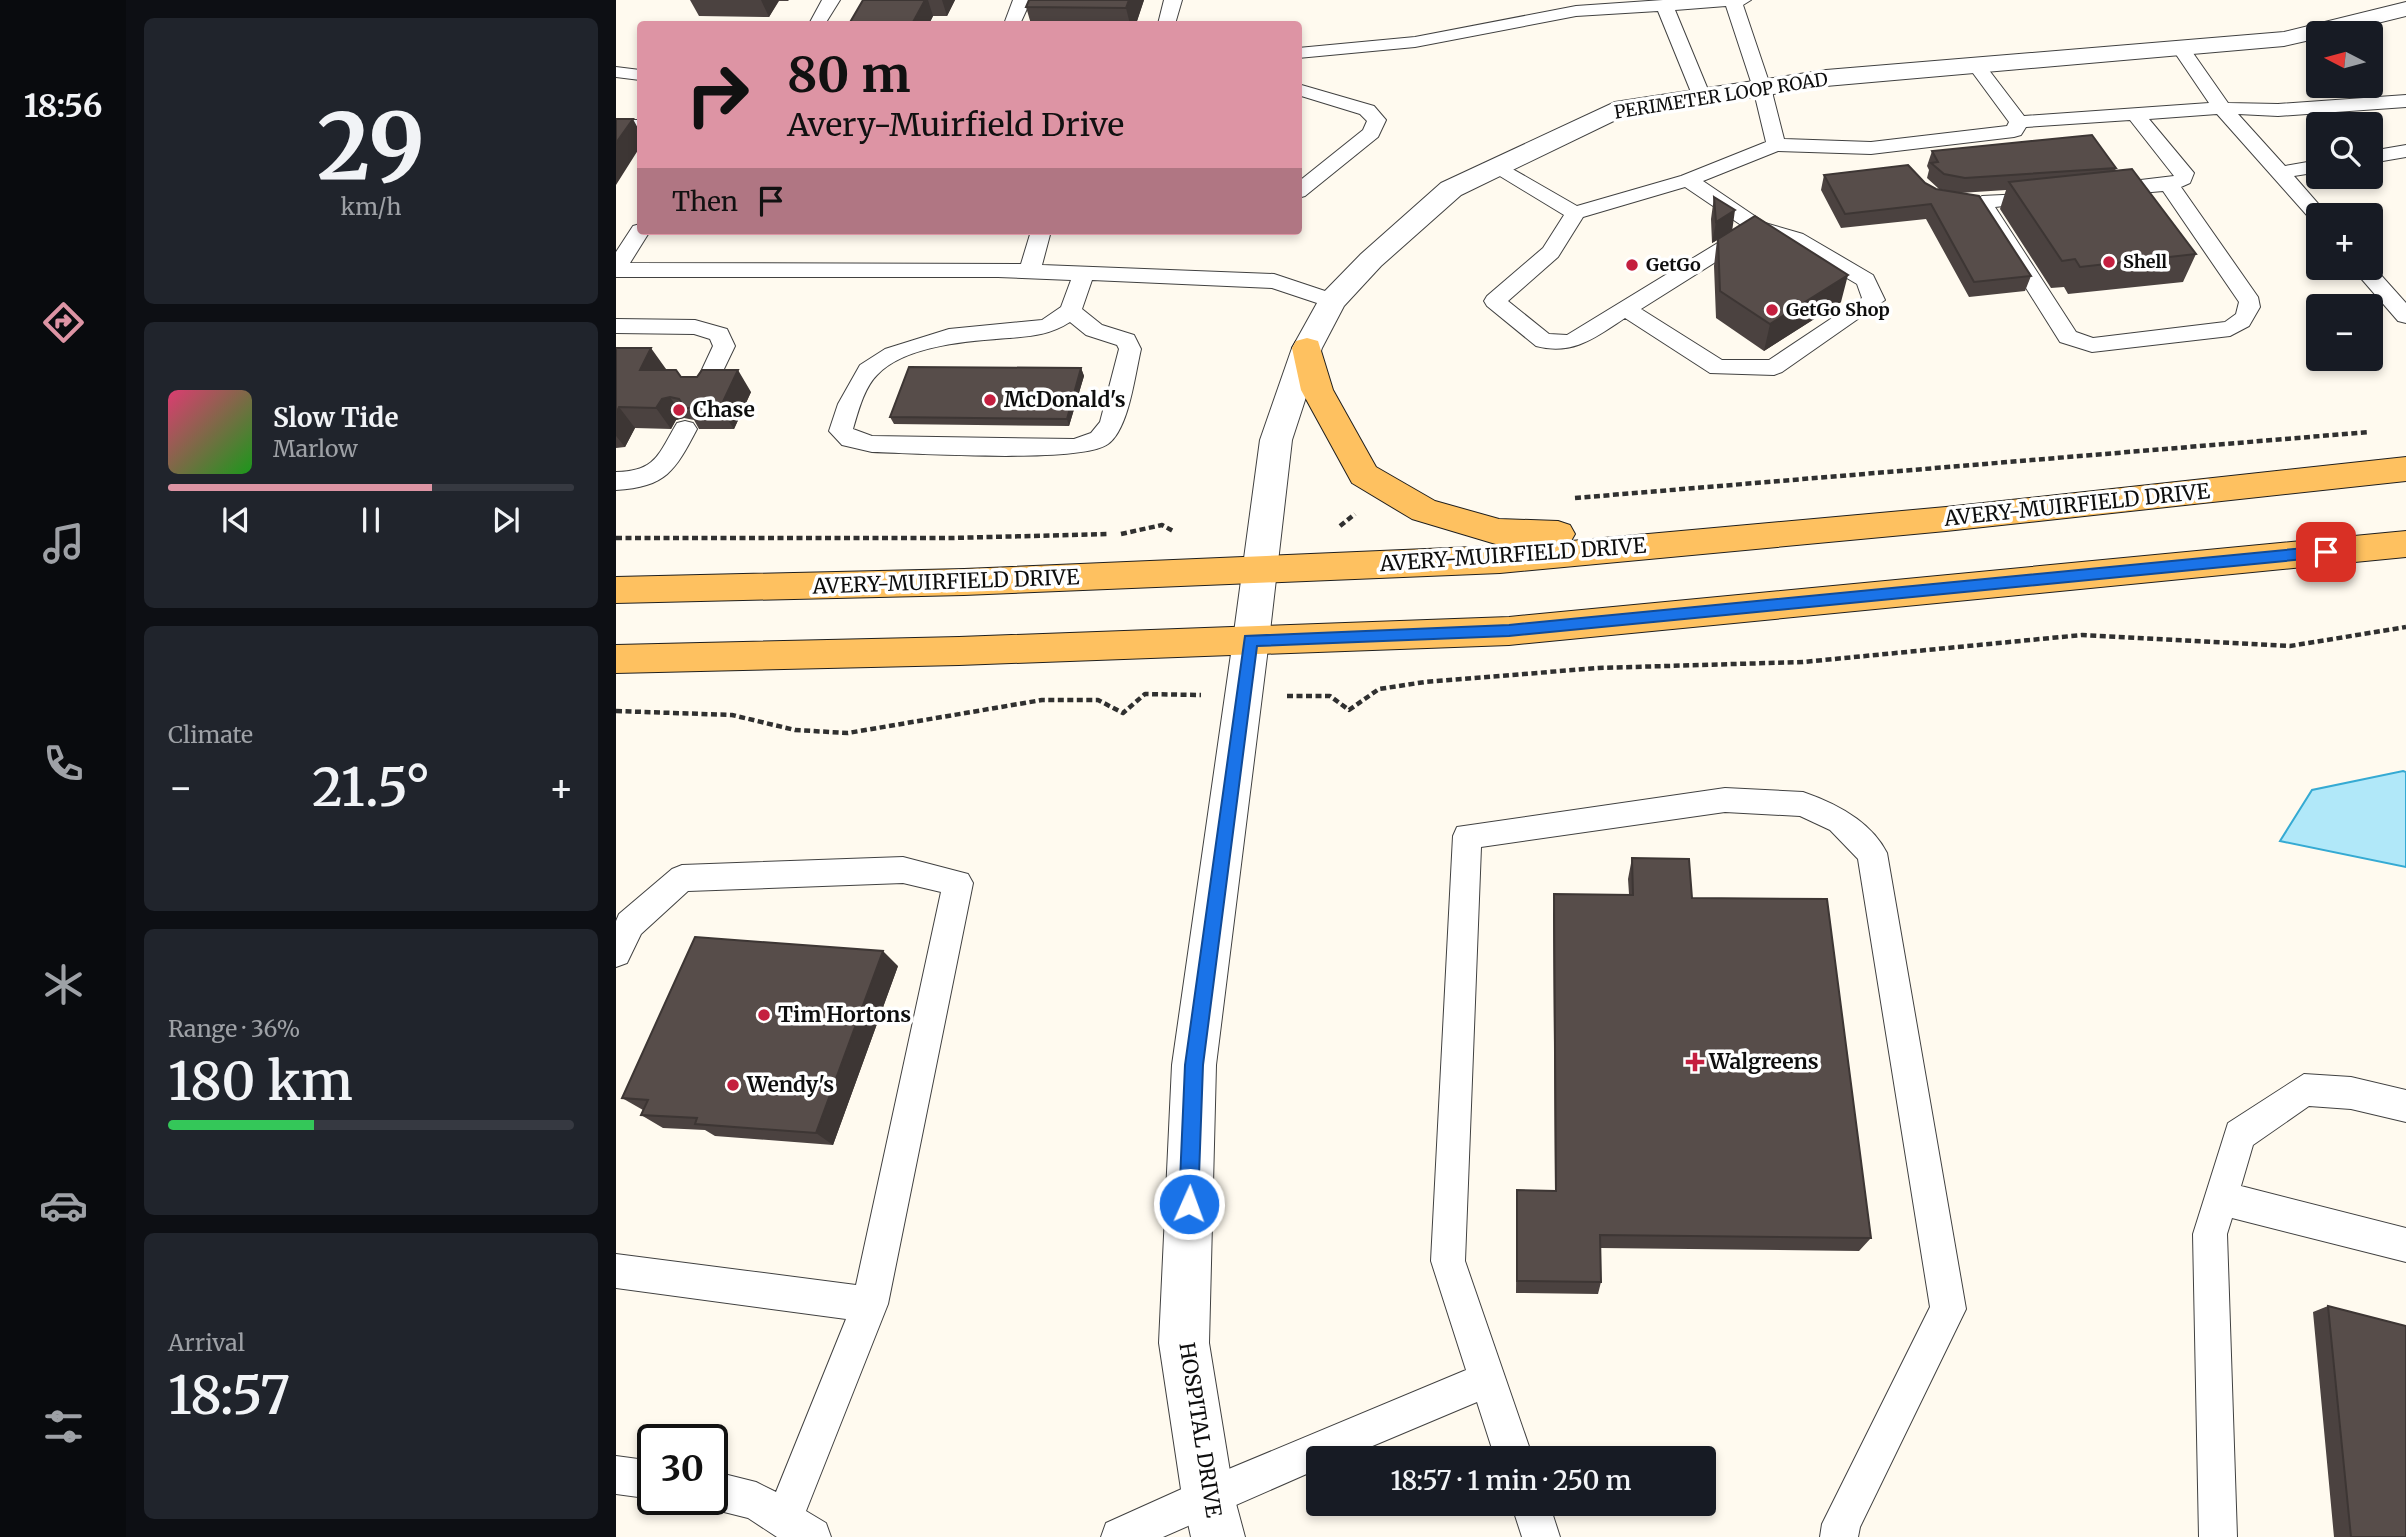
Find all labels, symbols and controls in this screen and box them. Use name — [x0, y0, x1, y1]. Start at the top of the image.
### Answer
north arrow — [2306, 21, 2384, 98]
map controls — [2306, 21, 2383, 371]
text: 80 m — [787, 44, 910, 105]
icon: right — [672, 49, 763, 140]
street label: PERIMETER LOOP ROAD — [1612, 67, 1829, 124]
text: 18:56 — [24, 86, 102, 126]
text: 29 — [317, 89, 425, 204]
text: Avery-Muirfield Drive — [787, 105, 1124, 145]
button: search — [2306, 112, 2383, 189]
icon: arrive — [752, 182, 790, 220]
text: Then — [672, 185, 738, 218]
text: km/h — [341, 192, 401, 221]
button: + — [2306, 203, 2383, 280]
place label: Shell — [2123, 250, 2167, 273]
place label: GetGo — [1646, 253, 1701, 276]
marker: Shell — [2101, 254, 2117, 270]
marker: GetGo — [1624, 257, 1640, 273]
button: − — [2306, 294, 2383, 371]
icon: directions — [39, 298, 88, 347]
place label: GetGo Shop — [1786, 298, 1890, 321]
marker: GetGo Shop — [1764, 302, 1780, 318]
place label: McDonald's — [1004, 386, 1126, 413]
marker: McDonald's — [982, 392, 998, 408]
place label: Chase — [693, 396, 755, 423]
text: Slow Tide — [273, 401, 399, 434]
marker: Chase — [671, 402, 687, 418]
text: Marlow — [273, 434, 358, 463]
street label: AVERY-MUIRFIELD DRIVE — [1942, 477, 2212, 532]
icon: previous — [217, 501, 255, 539]
icon: pause — [352, 501, 390, 539]
icon: next — [487, 501, 525, 539]
icon: music — [39, 519, 88, 568]
pin — [2296, 522, 2356, 582]
street label: AVERY-MUIRFIELD DRIVE — [1378, 532, 1648, 577]
icon: arrive — [2307, 533, 2345, 571]
street label: AVERY-MUIRFIELD DRIVE — [811, 563, 1081, 600]
text: Climate — [168, 720, 253, 749]
icon: phone — [39, 739, 88, 788]
text: 21.5° — [312, 755, 430, 820]
text: − — [168, 764, 193, 811]
text: + — [549, 764, 574, 811]
icon: climate — [39, 960, 88, 1009]
place label: Tim Hortons — [778, 1001, 911, 1028]
marker: Tim Hortons — [756, 1007, 772, 1023]
text: Range · 36% — [168, 1014, 300, 1043]
place label: Walgreens — [1708, 1048, 1819, 1075]
text: 180 km — [168, 1049, 353, 1114]
marker: Walgreens — [1687, 1054, 1703, 1070]
place label: Wendy's — [746, 1071, 834, 1098]
marker: Wendy's — [725, 1077, 741, 1093]
position arrow — [1152, 1167, 1226, 1241]
icon: car — [39, 1181, 88, 1230]
text: Arrival — [168, 1328, 245, 1357]
street label: HOSPITAL DRIVE — [1173, 1341, 1228, 1520]
text: 18:57 — [168, 1363, 290, 1428]
icon: filters — [39, 1402, 88, 1451]
speed limit sign: 30 — [637, 1424, 728, 1515]
text: 18:57 · 1 min · 250 m — [1390, 1464, 1632, 1497]

